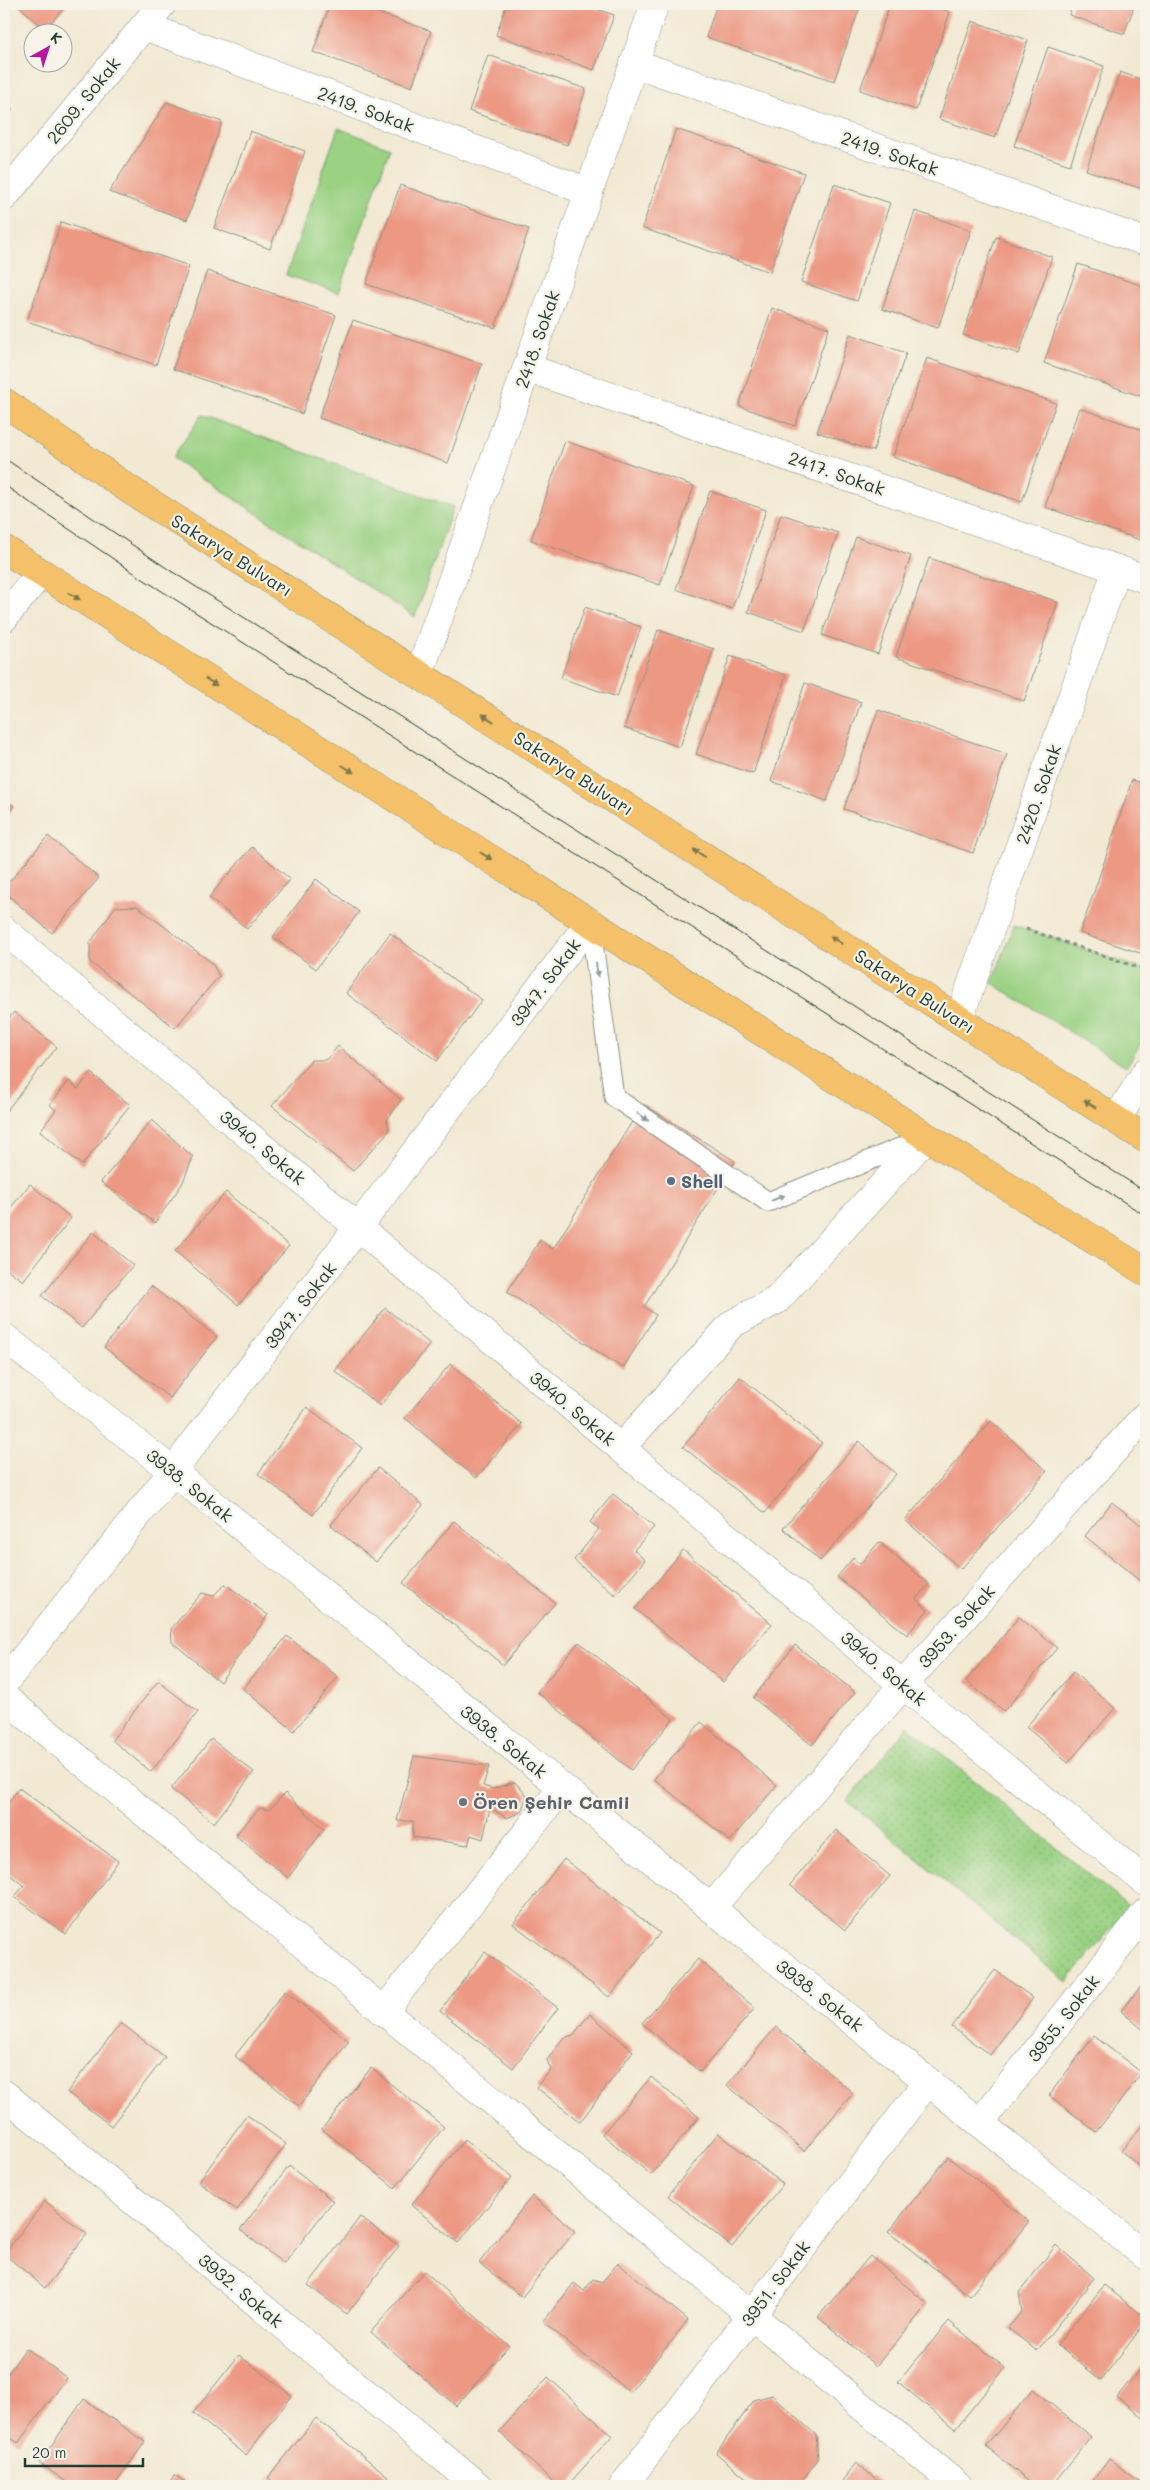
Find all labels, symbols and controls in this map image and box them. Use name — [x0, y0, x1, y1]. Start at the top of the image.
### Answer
north arrow — [22, 22, 72, 72]
text: K — [47, 27, 66, 48]
street label: 2609. Sokak — [41, 52, 125, 148]
street label: 2419. Sokak — [314, 80, 418, 138]
street label: 2419. Sokak — [838, 125, 942, 181]
street label: 2418. Sokak — [509, 287, 565, 391]
street label: 2417. Sokak — [785, 445, 889, 501]
street label: Sakarya Bulvarı — [167, 508, 297, 602]
one-way arrow — [67, 591, 80, 600]
one-way arrow — [204, 678, 218, 687]
one-way arrow — [482, 713, 495, 723]
street label: Sakarya Bulvarı — [509, 725, 639, 821]
street label: 2420. Sokak — [1010, 741, 1066, 847]
one-way arrow — [342, 765, 355, 774]
one-way arrow — [692, 848, 706, 858]
one-way arrow — [479, 851, 492, 861]
street label: 3947. Sokak — [504, 933, 586, 1031]
one-way arrow — [829, 936, 842, 945]
street label: Sakarya Bulvarı — [850, 943, 980, 1039]
one-way arrow — [593, 963, 601, 979]
one-way arrow — [1084, 1099, 1097, 1108]
street label: 3940. Sokak — [215, 1104, 311, 1190]
one-way arrow — [636, 1112, 649, 1122]
place label: Shell — [681, 1169, 723, 1193]
marker: Shell — [665, 1175, 677, 1187]
one-way arrow — [771, 1194, 786, 1202]
street label: 3947. Sokak — [259, 1257, 341, 1353]
street label: 3940. Sokak — [525, 1365, 621, 1451]
street label: 3938. Sokak — [142, 1443, 238, 1527]
street label: 3953. Sokak — [912, 1579, 1000, 1673]
street label: 3940. Sokak — [836, 1625, 932, 1711]
street label: 3938. Sokak — [456, 1699, 552, 1783]
place label: Ören Şehir Camii — [473, 1790, 630, 1814]
marker: Ören Şehir Camii — [457, 1796, 469, 1808]
street label: 3938. Sokak — [771, 1953, 869, 2037]
street label: 3955. Sokak — [1021, 1969, 1105, 2067]
street label: 3951. Sokak — [735, 2235, 815, 2331]
street label: 3932. Sokak — [193, 2247, 289, 2333]
scale bar — [25, 2435, 142, 2467]
text: 20 m — [32, 2442, 66, 2462]

